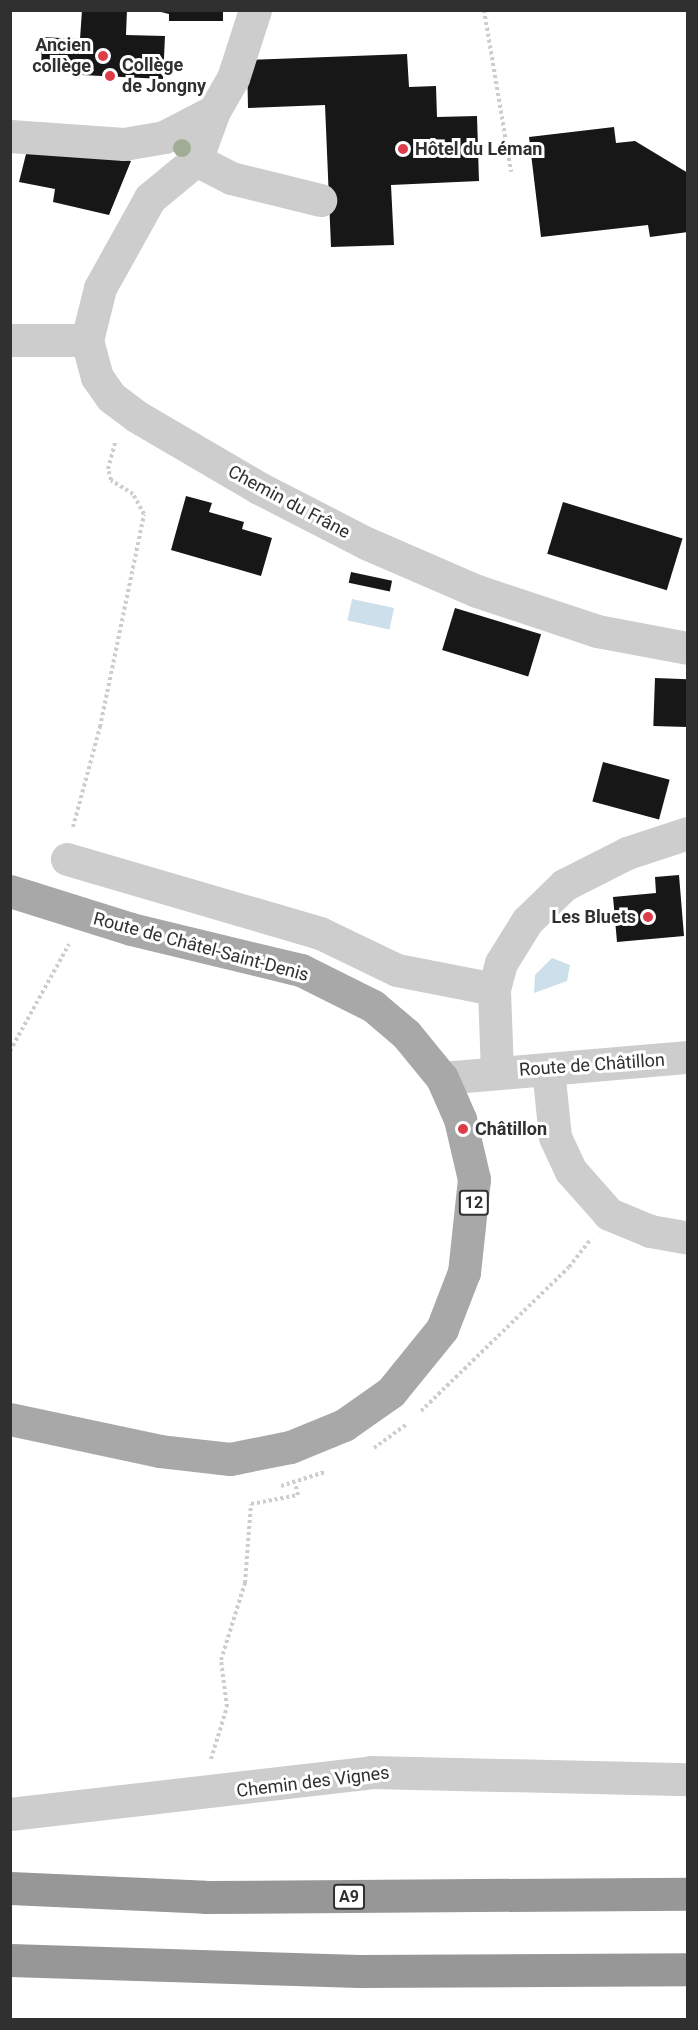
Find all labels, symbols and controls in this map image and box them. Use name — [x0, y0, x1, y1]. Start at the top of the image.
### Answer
place label: Ancien collège — [32, 35, 91, 78]
marker: Ancien collège — [96, 49, 110, 63]
place label: Collège de Jongny — [122, 55, 206, 98]
marker: Collège de Jongny — [103, 69, 117, 83]
place label: Hôtel du Léman — [415, 138, 542, 160]
marker: Hôtel du Léman — [396, 142, 410, 156]
street label: Chemin du Frâne — [224, 461, 354, 543]
place label: Les Bluets — [551, 906, 636, 928]
street label: Route de Châtel-Saint-Denis — [91, 908, 311, 986]
marker: Les Bluets — [641, 910, 655, 924]
street label: Route de Châtillon — [518, 1049, 666, 1081]
place label: Châtillon — [475, 1118, 547, 1140]
marker: Châtillon — [456, 1122, 470, 1136]
road number: 12 — [458, 1190, 490, 1216]
street label: Chemin des Vignes — [235, 1762, 391, 1802]
road number: A9 — [332, 1884, 366, 1910]

